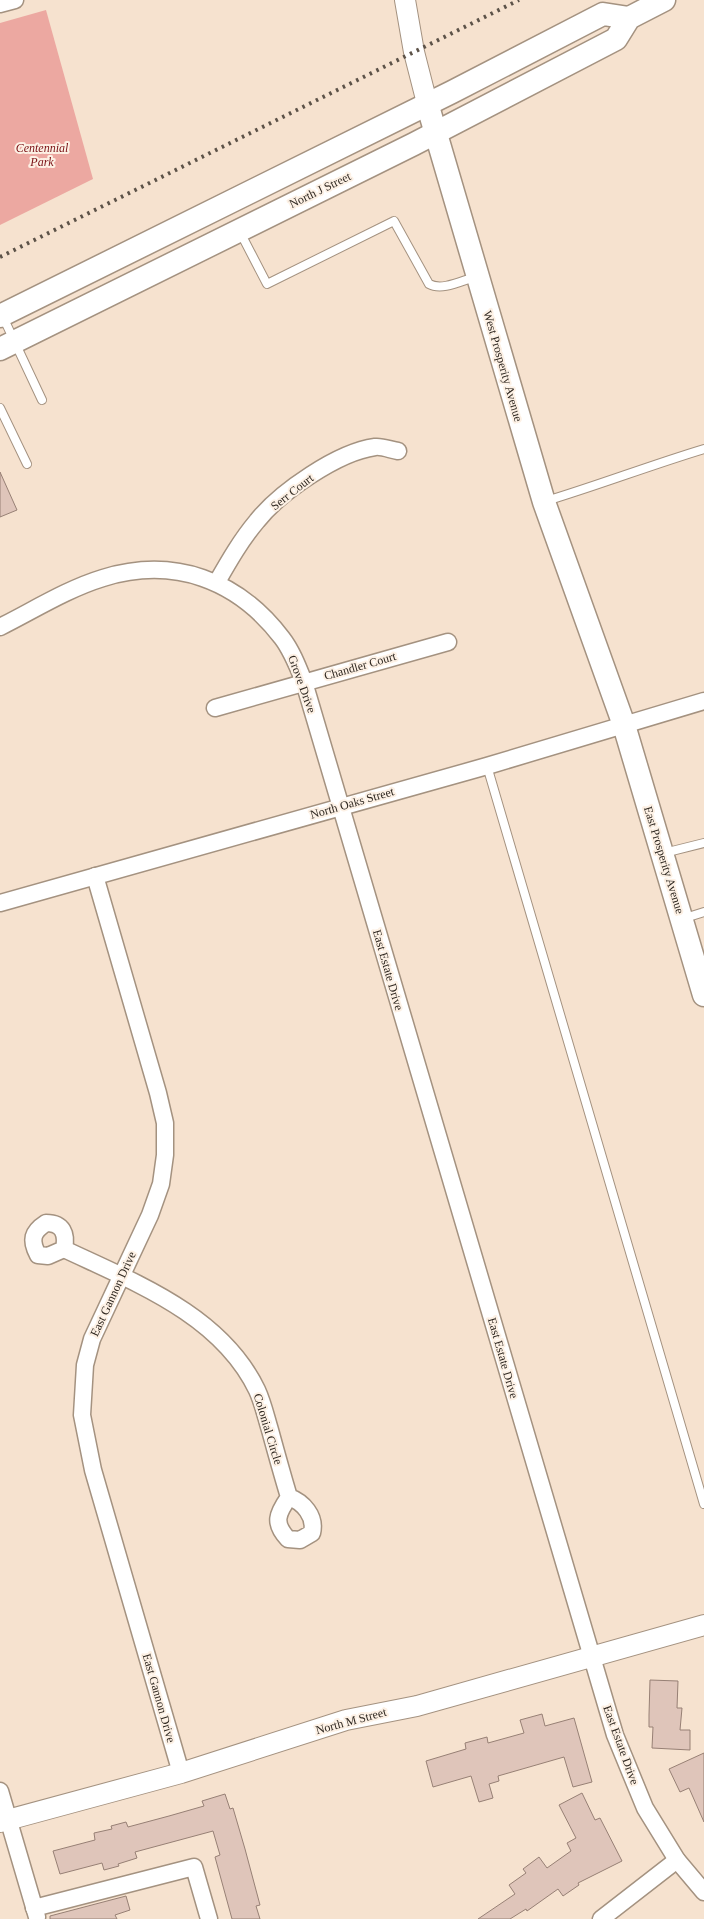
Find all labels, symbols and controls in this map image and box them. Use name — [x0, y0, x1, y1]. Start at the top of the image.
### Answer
park label: Centennial Park — [16, 141, 69, 169]
street label: North J Street — [287, 169, 354, 211]
street label: West Prosperity Avenue — [480, 309, 526, 423]
street label: Serr Court — [268, 471, 317, 513]
street label: Chandler Court — [322, 649, 398, 683]
street label: Grove Drive — [285, 653, 319, 715]
street label: North Oaks Street — [308, 784, 396, 822]
street label: East Prosperity Avenue — [641, 805, 687, 915]
street label: East Estate Drive — [370, 928, 406, 1012]
street label: East Gannon Drive — [87, 1249, 139, 1339]
street label: East Estate Drive — [485, 1316, 521, 1400]
street label: Colonial Circle — [251, 1392, 285, 1466]
street label: East Gannon Drive — [140, 1652, 178, 1744]
street label: East Estate Drive — [600, 1703, 642, 1787]
street label: North M Street — [314, 1705, 389, 1737]

